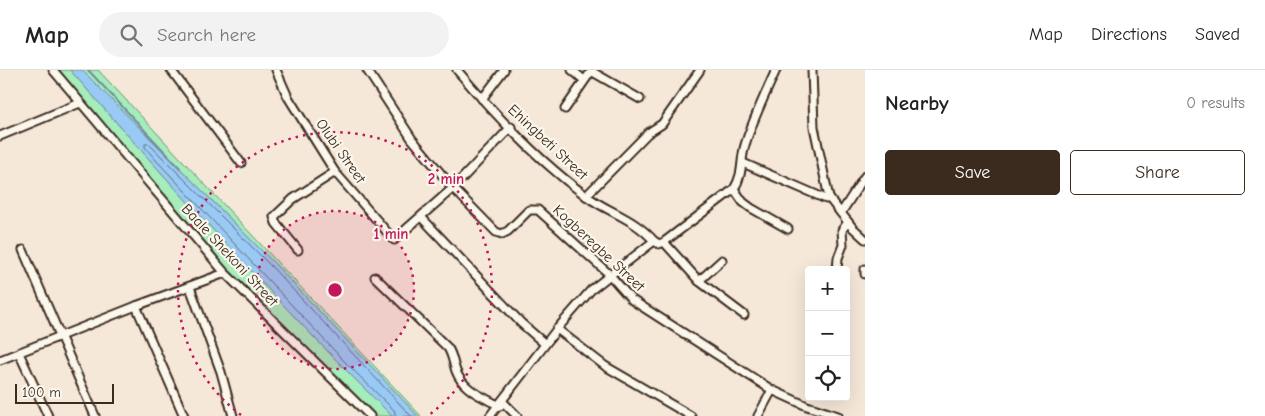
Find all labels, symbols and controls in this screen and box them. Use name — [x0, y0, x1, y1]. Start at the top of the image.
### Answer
search box — [99, 12, 449, 57]
text: Map — [25, 21, 69, 49]
icon: search — [117, 21, 145, 49]
text: Search here — [157, 24, 256, 46]
text: Map — [1029, 24, 1063, 45]
text: Directions — [1091, 24, 1167, 45]
text: Saved — [1195, 24, 1240, 45]
text: Nearby — [885, 91, 949, 115]
text: 0 results — [1186, 94, 1245, 112]
street label: Ehingbeti Street — [504, 100, 592, 184]
street label: Olubi Street — [312, 115, 370, 187]
button: Save — [885, 150, 1060, 195]
button: Share — [1070, 150, 1245, 195]
text: 2 min — [428, 170, 464, 188]
street label: Baale Shekoni Street — [178, 200, 283, 311]
street label: Kogberegbe Street — [549, 201, 649, 296]
text: 1 min — [374, 225, 408, 243]
map controls — [805, 266, 850, 401]
button: + — [805, 266, 850, 311]
centre of rings — [326, 281, 344, 299]
button: − — [805, 311, 850, 356]
button: locate — [805, 356, 850, 401]
scale bar — [15, 381, 114, 404]
text: 100 m — [22, 384, 61, 401]

